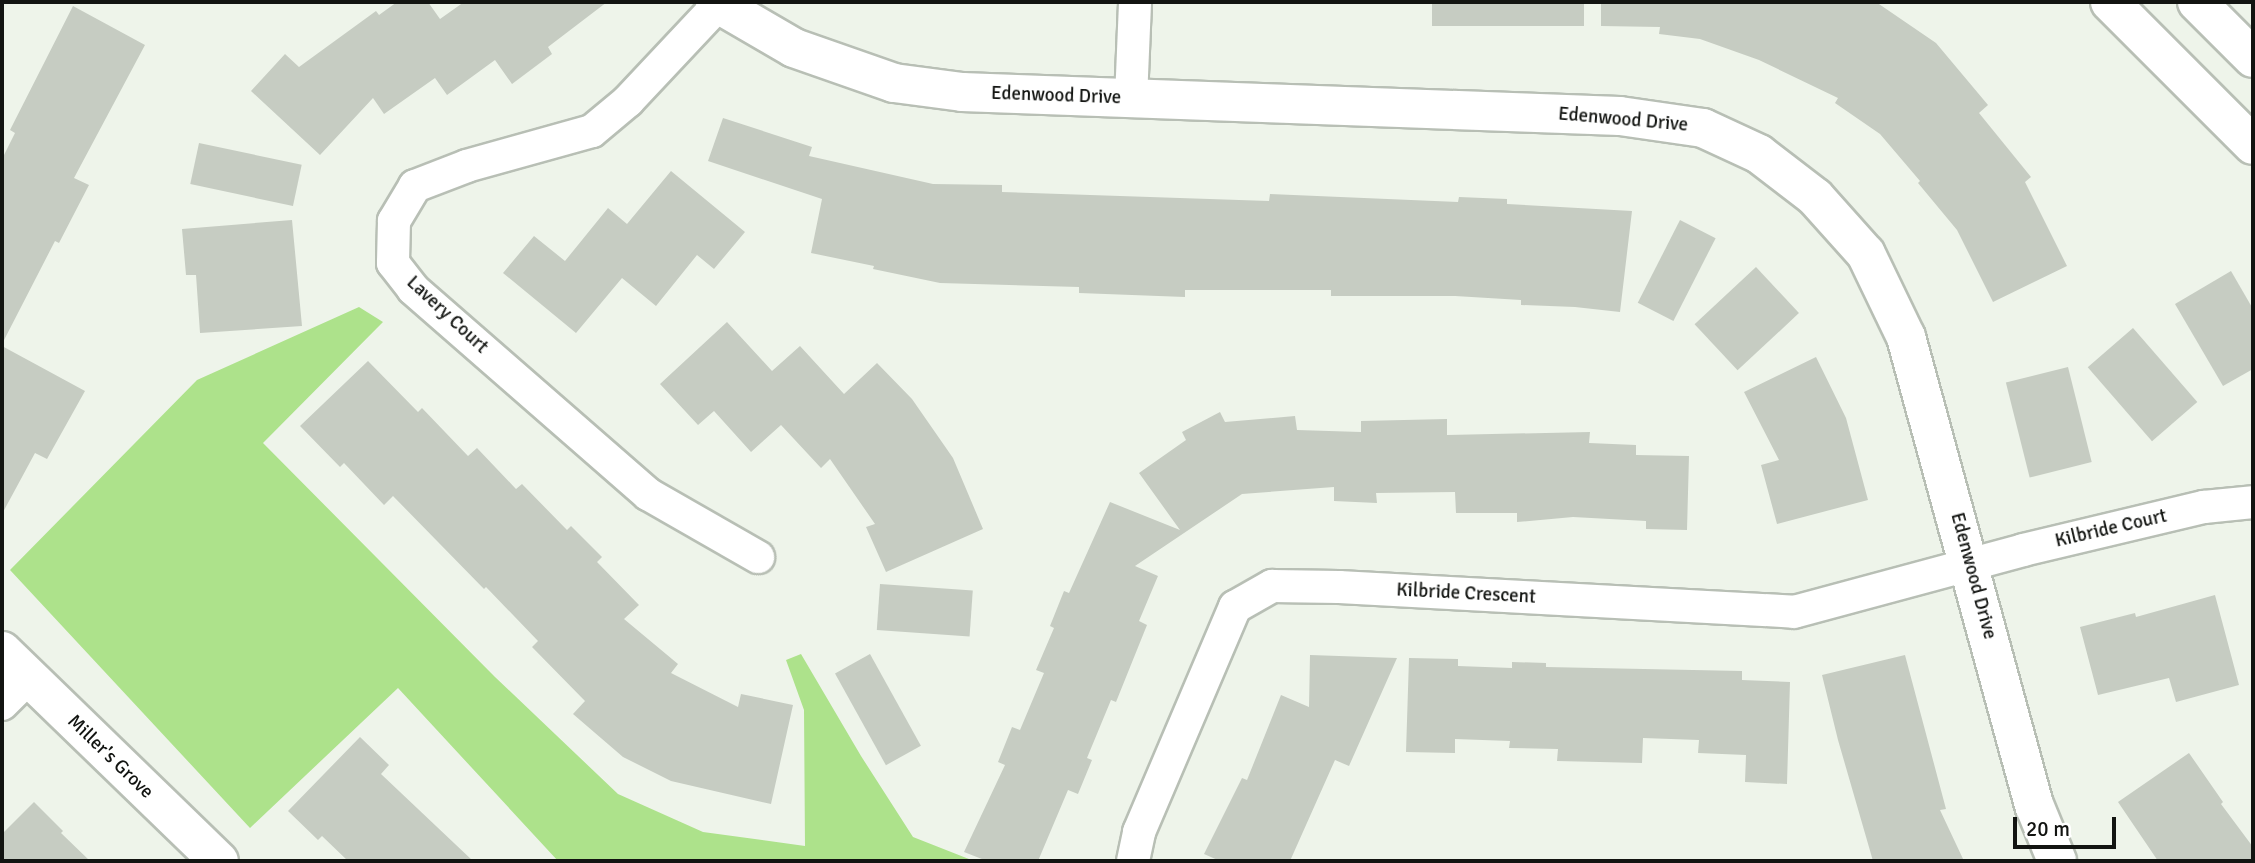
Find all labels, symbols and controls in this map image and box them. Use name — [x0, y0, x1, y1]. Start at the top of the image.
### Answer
street label: Edenwood Drive — [991, 82, 1121, 110]
street label: Edenwood Drive — [1557, 103, 1689, 137]
street label: Lavery Court — [402, 271, 492, 359]
street label: Kilbride Court — [2053, 505, 2169, 553]
street label: Edenwood Drive — [1945, 510, 2001, 642]
street label: Kilbride Crescent — [1396, 579, 1536, 609]
street label: Miller's Grove — [62, 710, 158, 804]
scale bar — [2017, 804, 2120, 848]
text: 20 m — [2026, 816, 2070, 842]

